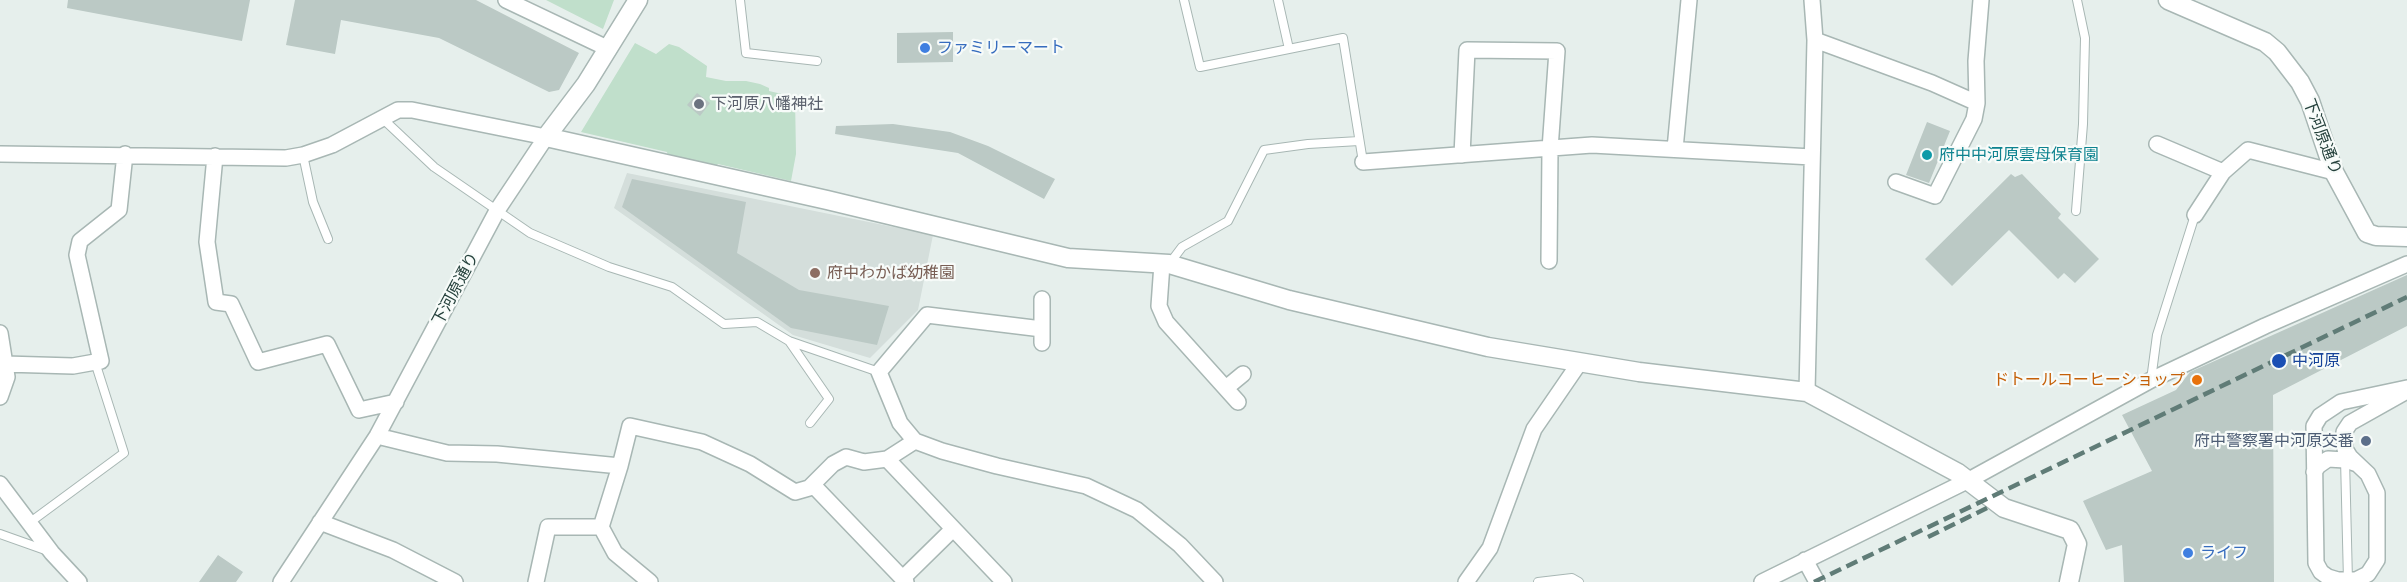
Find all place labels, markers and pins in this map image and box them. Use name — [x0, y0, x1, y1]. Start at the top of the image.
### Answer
place label: ファミリーマート — [937, 38, 1065, 58]
marker: ファミリーマート — [918, 41, 932, 55]
place label: 下河原八幡神社 — [711, 94, 823, 114]
marker: 下河原八幡神社 — [692, 97, 706, 111]
place label: 府中中河原雲母保育園 — [1939, 145, 2099, 165]
marker: 府中中河原雲母保育園 — [1920, 148, 1934, 162]
place label: 府中わかば幼稚園 — [827, 263, 955, 283]
marker: 府中わかば幼稚園 — [808, 266, 822, 280]
place label: 中河原 — [2292, 351, 2340, 371]
marker: 中河原 — [2270, 352, 2288, 370]
place label: ドトールコーヒーショップ — [1993, 370, 2185, 390]
marker: ドトールコーヒーショップ — [2190, 373, 2204, 387]
place label: 府中警察署中河原交番 — [2194, 431, 2354, 451]
marker: 府中警察署中河原交番 — [2359, 434, 2373, 448]
place label: ライフ — [2200, 543, 2248, 563]
marker: ライフ — [2181, 546, 2195, 560]

